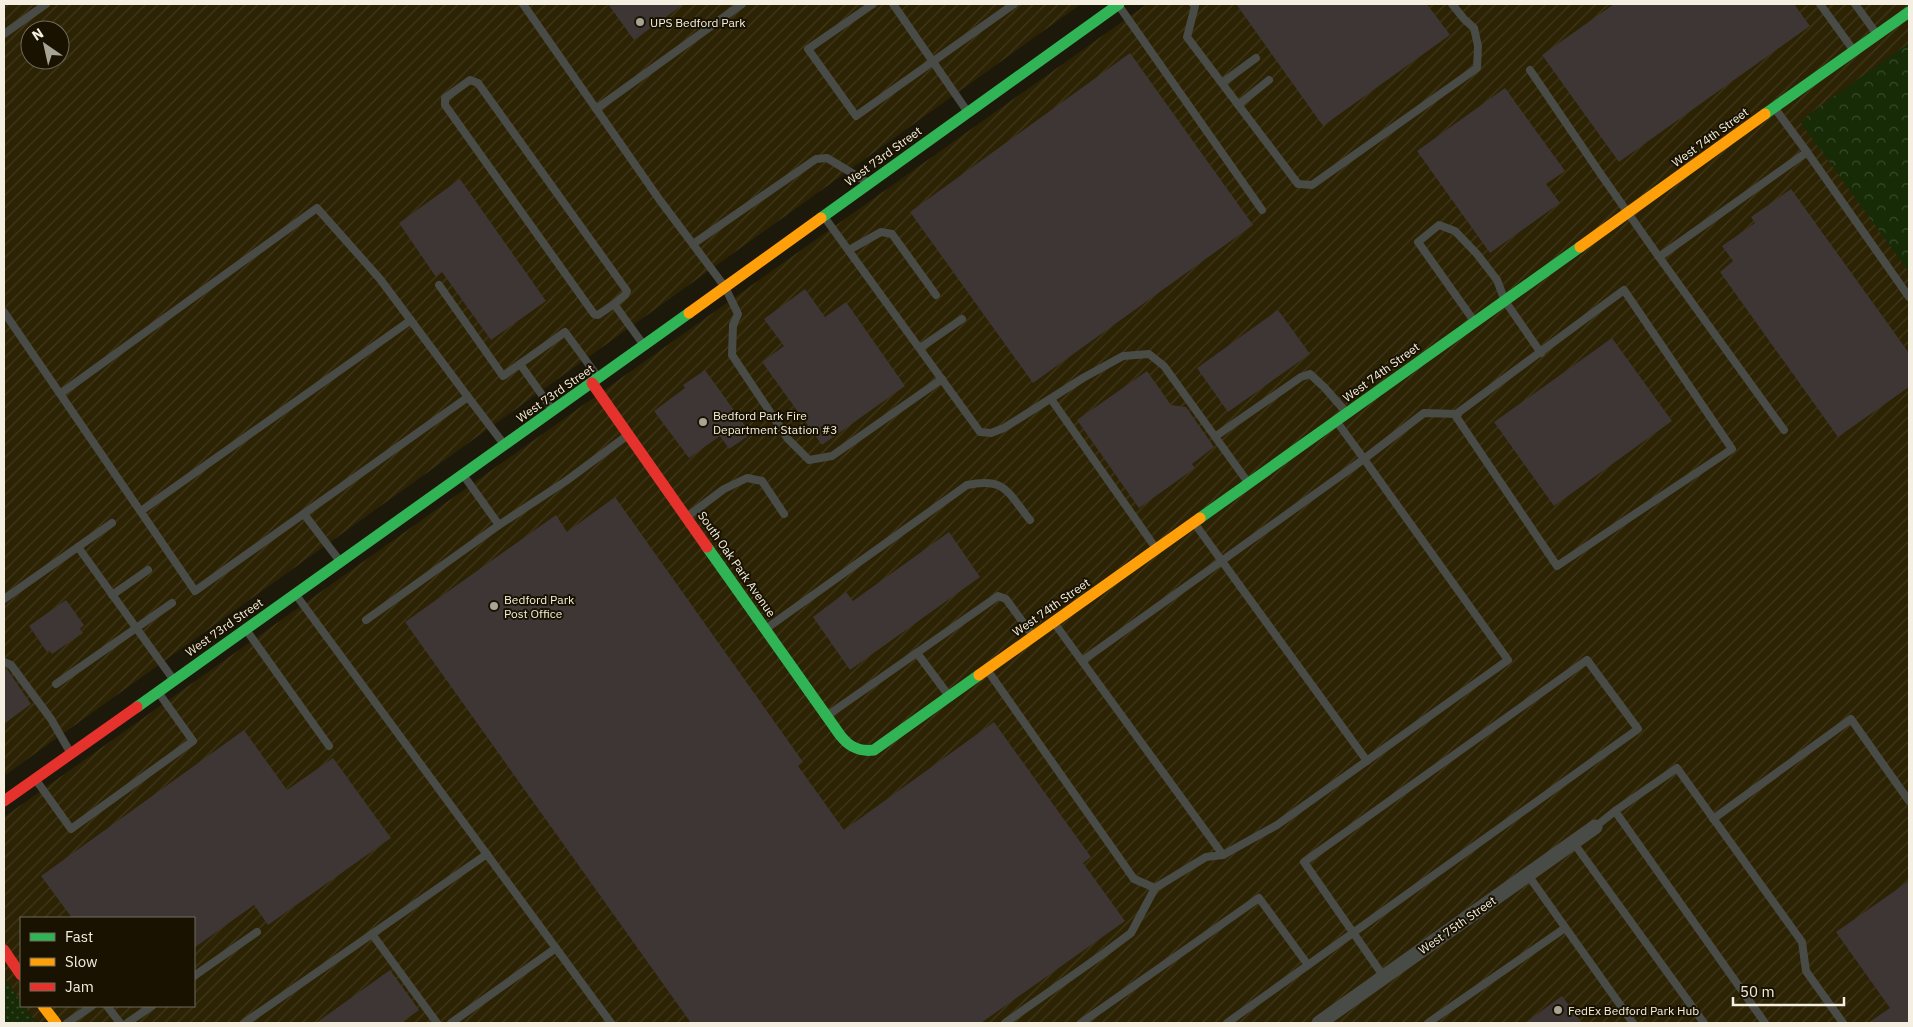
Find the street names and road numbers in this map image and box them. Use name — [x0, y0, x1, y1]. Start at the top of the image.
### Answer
street label: West 74th Street — [1669, 104, 1751, 170]
street label: West 73rd Street — [842, 123, 924, 189]
street label: West 74th Street — [1340, 339, 1422, 405]
street label: West 73rd Street — [513, 361, 597, 425]
street label: South Oak Park Avenue — [695, 508, 779, 620]
street label: West 74th Street — [1009, 575, 1093, 639]
street label: West 73rd Street — [182, 595, 266, 659]
street label: West 75th Street — [1415, 893, 1499, 957]

